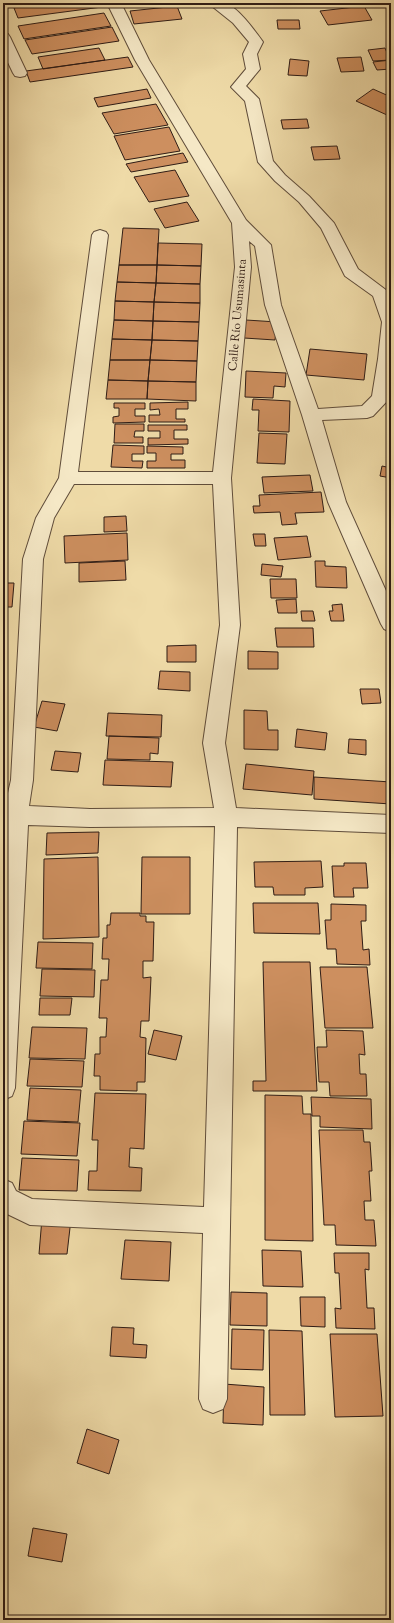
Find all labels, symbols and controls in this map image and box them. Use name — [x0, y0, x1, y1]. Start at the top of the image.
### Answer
street label: Calle Río Usumasinta — [224, 258, 252, 372]

